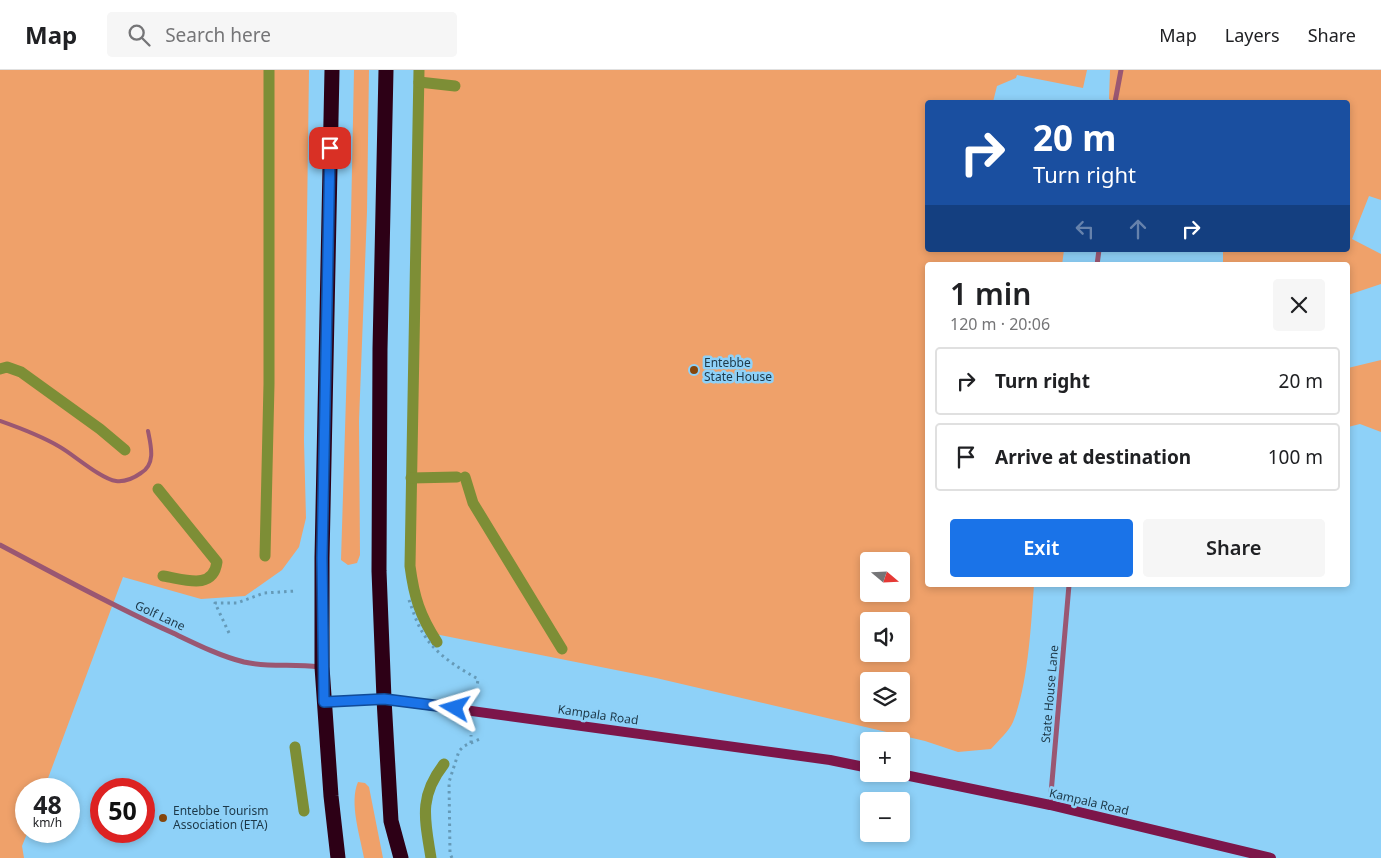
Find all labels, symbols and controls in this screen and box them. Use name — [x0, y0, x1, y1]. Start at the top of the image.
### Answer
search box — [107, 12, 457, 57]
text: Map — [25, 18, 77, 51]
icon: search — [125, 21, 153, 49]
text: Search here — [165, 22, 271, 48]
text: Map — [1159, 23, 1197, 47]
text: Layers — [1225, 23, 1280, 47]
text: Share — [1308, 23, 1356, 47]
text: 20 m — [1033, 114, 1116, 161]
icon: right — [950, 120, 1015, 185]
pin — [309, 127, 351, 169]
icon: arrive — [316, 134, 344, 162]
text: Turn right — [1033, 159, 1136, 189]
icon: left — [1071, 215, 1099, 243]
icon: ahead — [1124, 215, 1152, 243]
icon: right — [1177, 215, 1205, 243]
text: 1 min — [950, 273, 1031, 314]
button: close — [1273, 279, 1325, 331]
text: 120 m · 20:06 — [950, 313, 1050, 335]
place label: Entebbe State House — [704, 354, 772, 385]
marker: Entebbe State House — [688, 364, 700, 376]
icon: right — [952, 367, 980, 395]
text: Turn right — [995, 368, 1090, 394]
text: 20 m — [1279, 368, 1323, 394]
icon: arrive — [952, 443, 980, 471]
text: Arrive at destination — [995, 444, 1191, 470]
text: 100 m — [1268, 444, 1323, 470]
button: Exit — [950, 519, 1133, 577]
button: Share — [1143, 519, 1325, 577]
north arrow — [860, 552, 910, 602]
map controls — [860, 552, 910, 842]
street label: Golf Lane — [132, 597, 188, 635]
button: sound — [860, 612, 910, 662]
street label: State House Lane — [1037, 644, 1062, 744]
button: layers — [860, 672, 910, 722]
position arrow — [428, 681, 480, 733]
street label: Kampala Road — [557, 700, 639, 729]
button: + — [860, 732, 910, 782]
speed limit sign: 50 — [90, 778, 155, 843]
street label: Kampala Road — [1048, 784, 1131, 819]
text: 48 — [33, 787, 62, 821]
button: − — [860, 792, 910, 842]
place label: Entebbe Tourism Association (ETA) — [173, 802, 268, 833]
marker: Entebbe Tourism Association (ETA) — [157, 812, 169, 824]
text: km/h — [33, 814, 62, 831]

